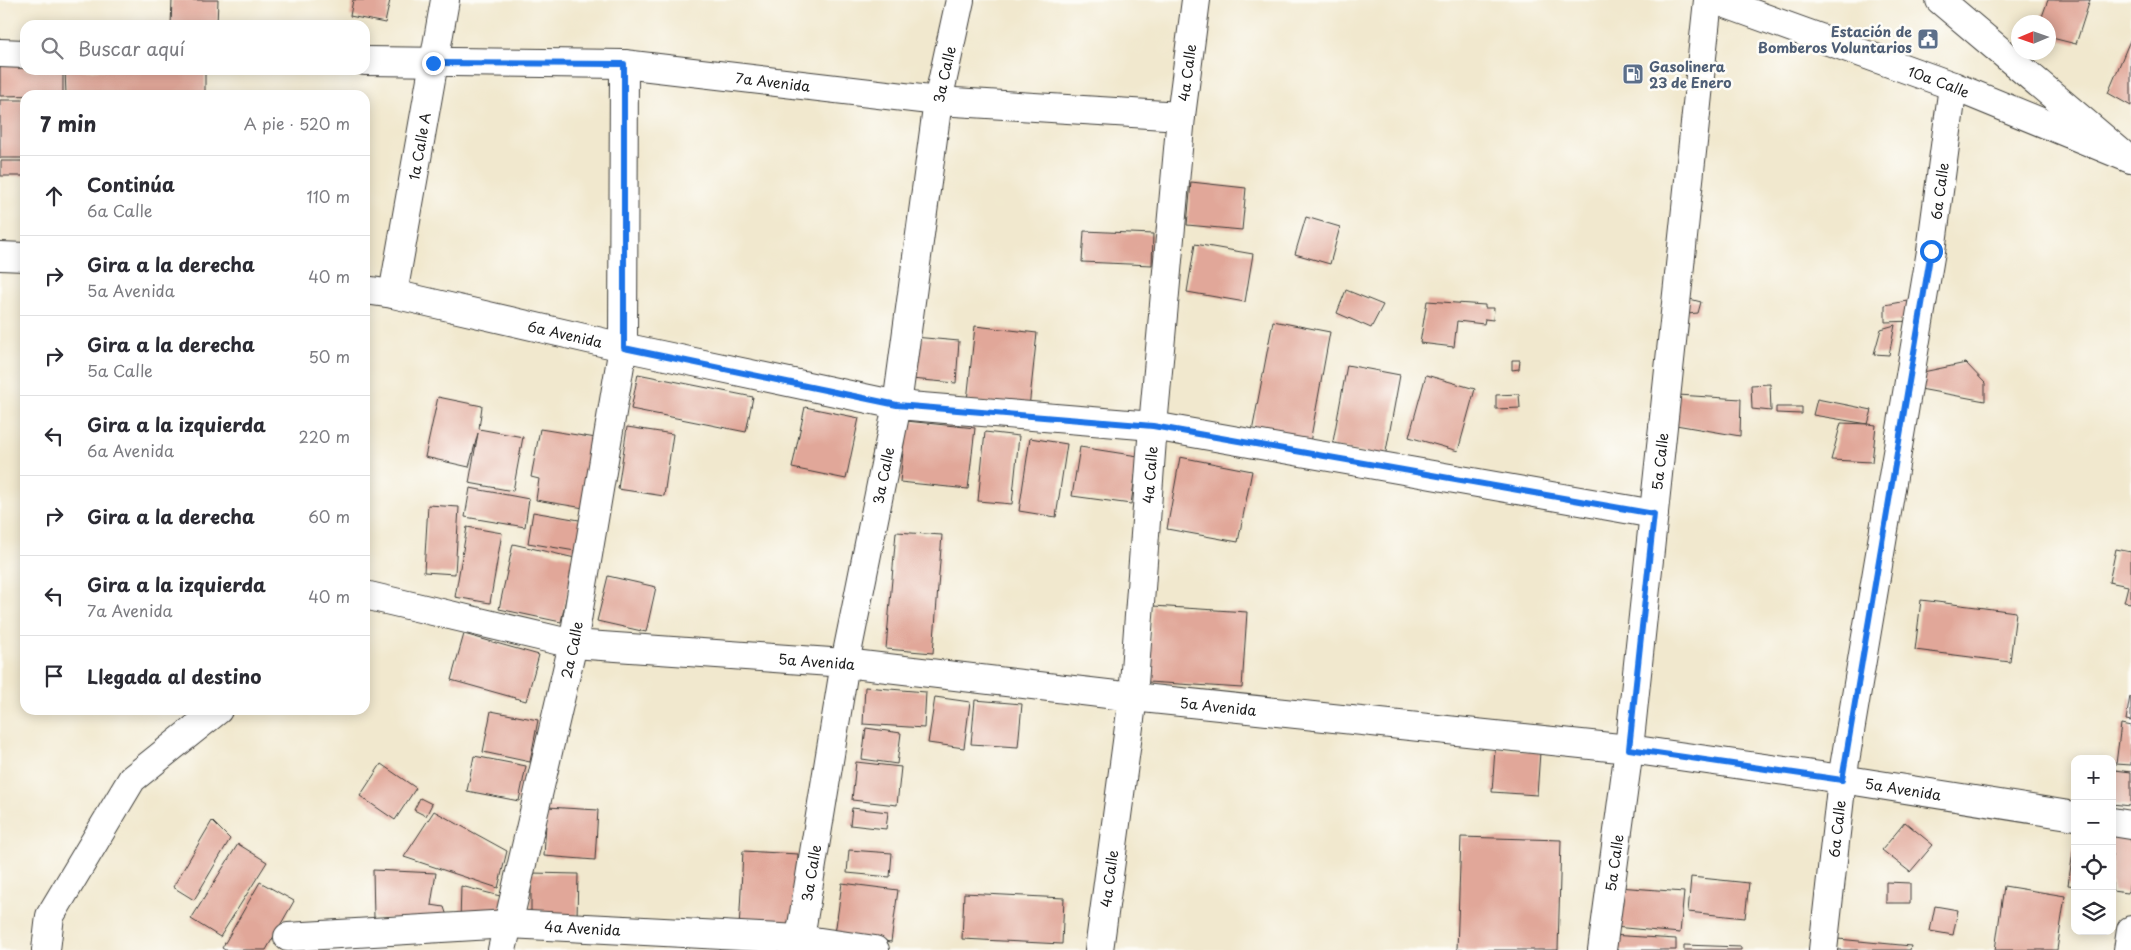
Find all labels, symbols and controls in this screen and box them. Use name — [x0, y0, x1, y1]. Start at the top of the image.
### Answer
north arrow — [2011, 15, 2056, 60]
search box — [20, 20, 370, 75]
place label: Estación de Bomberos Voluntarios — [1758, 21, 1912, 58]
public building icon: Estación de Bomberos Voluntarios — [1916, 27, 1940, 51]
icon: search — [38, 34, 66, 62]
text: Buscar aquí — [78, 34, 185, 62]
street label: 4a Calle — [1173, 42, 1201, 102]
street label: 3a Calle — [927, 44, 960, 105]
route end — [422, 52, 445, 75]
place label: Gasolinera 23 de Enero — [1649, 56, 1732, 93]
street label: 10a Calle — [1905, 60, 1973, 102]
fuel station icon: Gasolinera 23 de Enero — [1621, 62, 1645, 86]
street label: 7a Avenida — [734, 67, 812, 96]
text: 7 min — [40, 107, 96, 139]
text: A pie · 520 m — [244, 111, 350, 135]
street label: 1a Calle A — [403, 111, 435, 182]
street label: 6a Calle — [1925, 161, 1953, 221]
text: Continúa — [87, 170, 175, 198]
icon: ahead — [40, 182, 68, 210]
text: 110 m — [307, 184, 350, 208]
text: 6a Calle — [87, 198, 152, 222]
route start — [1920, 240, 1943, 263]
text: Gira a la derecha — [87, 250, 255, 278]
icon: right — [40, 262, 68, 290]
text: 40 m — [308, 264, 350, 288]
text: 5a Avenida — [87, 278, 175, 302]
street label: 6a Avenida — [526, 315, 605, 353]
text: Gira a la derecha — [87, 330, 255, 358]
icon: right — [40, 342, 68, 370]
text: 50 m — [309, 344, 350, 368]
text: 5a Calle — [87, 358, 153, 382]
text: Gira a la izquierda — [87, 410, 266, 438]
icon: left — [40, 422, 68, 450]
text: 220 m — [299, 424, 350, 448]
street label: 5a Calle — [1646, 431, 1673, 491]
text: 6a Avenida — [87, 438, 174, 462]
street label: 3a Calle — [867, 445, 899, 506]
street label: 4a Calle — [1137, 445, 1162, 504]
icon: right — [40, 502, 68, 530]
text: Gira a la derecha — [87, 502, 255, 530]
text: 60 m — [308, 504, 350, 528]
text: Gira a la izquierda — [87, 570, 266, 598]
icon: left — [40, 582, 68, 610]
text: 40 m — [308, 584, 350, 608]
text: 7a Avenida — [87, 598, 173, 622]
street label: 2a Calle — [555, 619, 587, 680]
street label: 5a Avenida — [778, 648, 856, 675]
icon: arrive — [40, 662, 68, 690]
text: Llegada al destino — [87, 662, 261, 690]
street label: 5a Avenida — [1179, 691, 1258, 720]
map controls — [2071, 755, 2116, 935]
button: + — [2071, 755, 2116, 800]
street label: 5a Avenida — [1863, 772, 1943, 805]
street label: 6a Calle — [1823, 799, 1850, 858]
button: − — [2071, 800, 2116, 845]
street label: 5a Calle — [1599, 833, 1628, 893]
street label: 3a Calle — [796, 843, 826, 903]
button: locate — [2071, 845, 2116, 890]
street label: 4a Calle — [1094, 848, 1123, 909]
button: layers — [2071, 890, 2116, 935]
street label: 4a Avenida — [544, 915, 621, 940]

